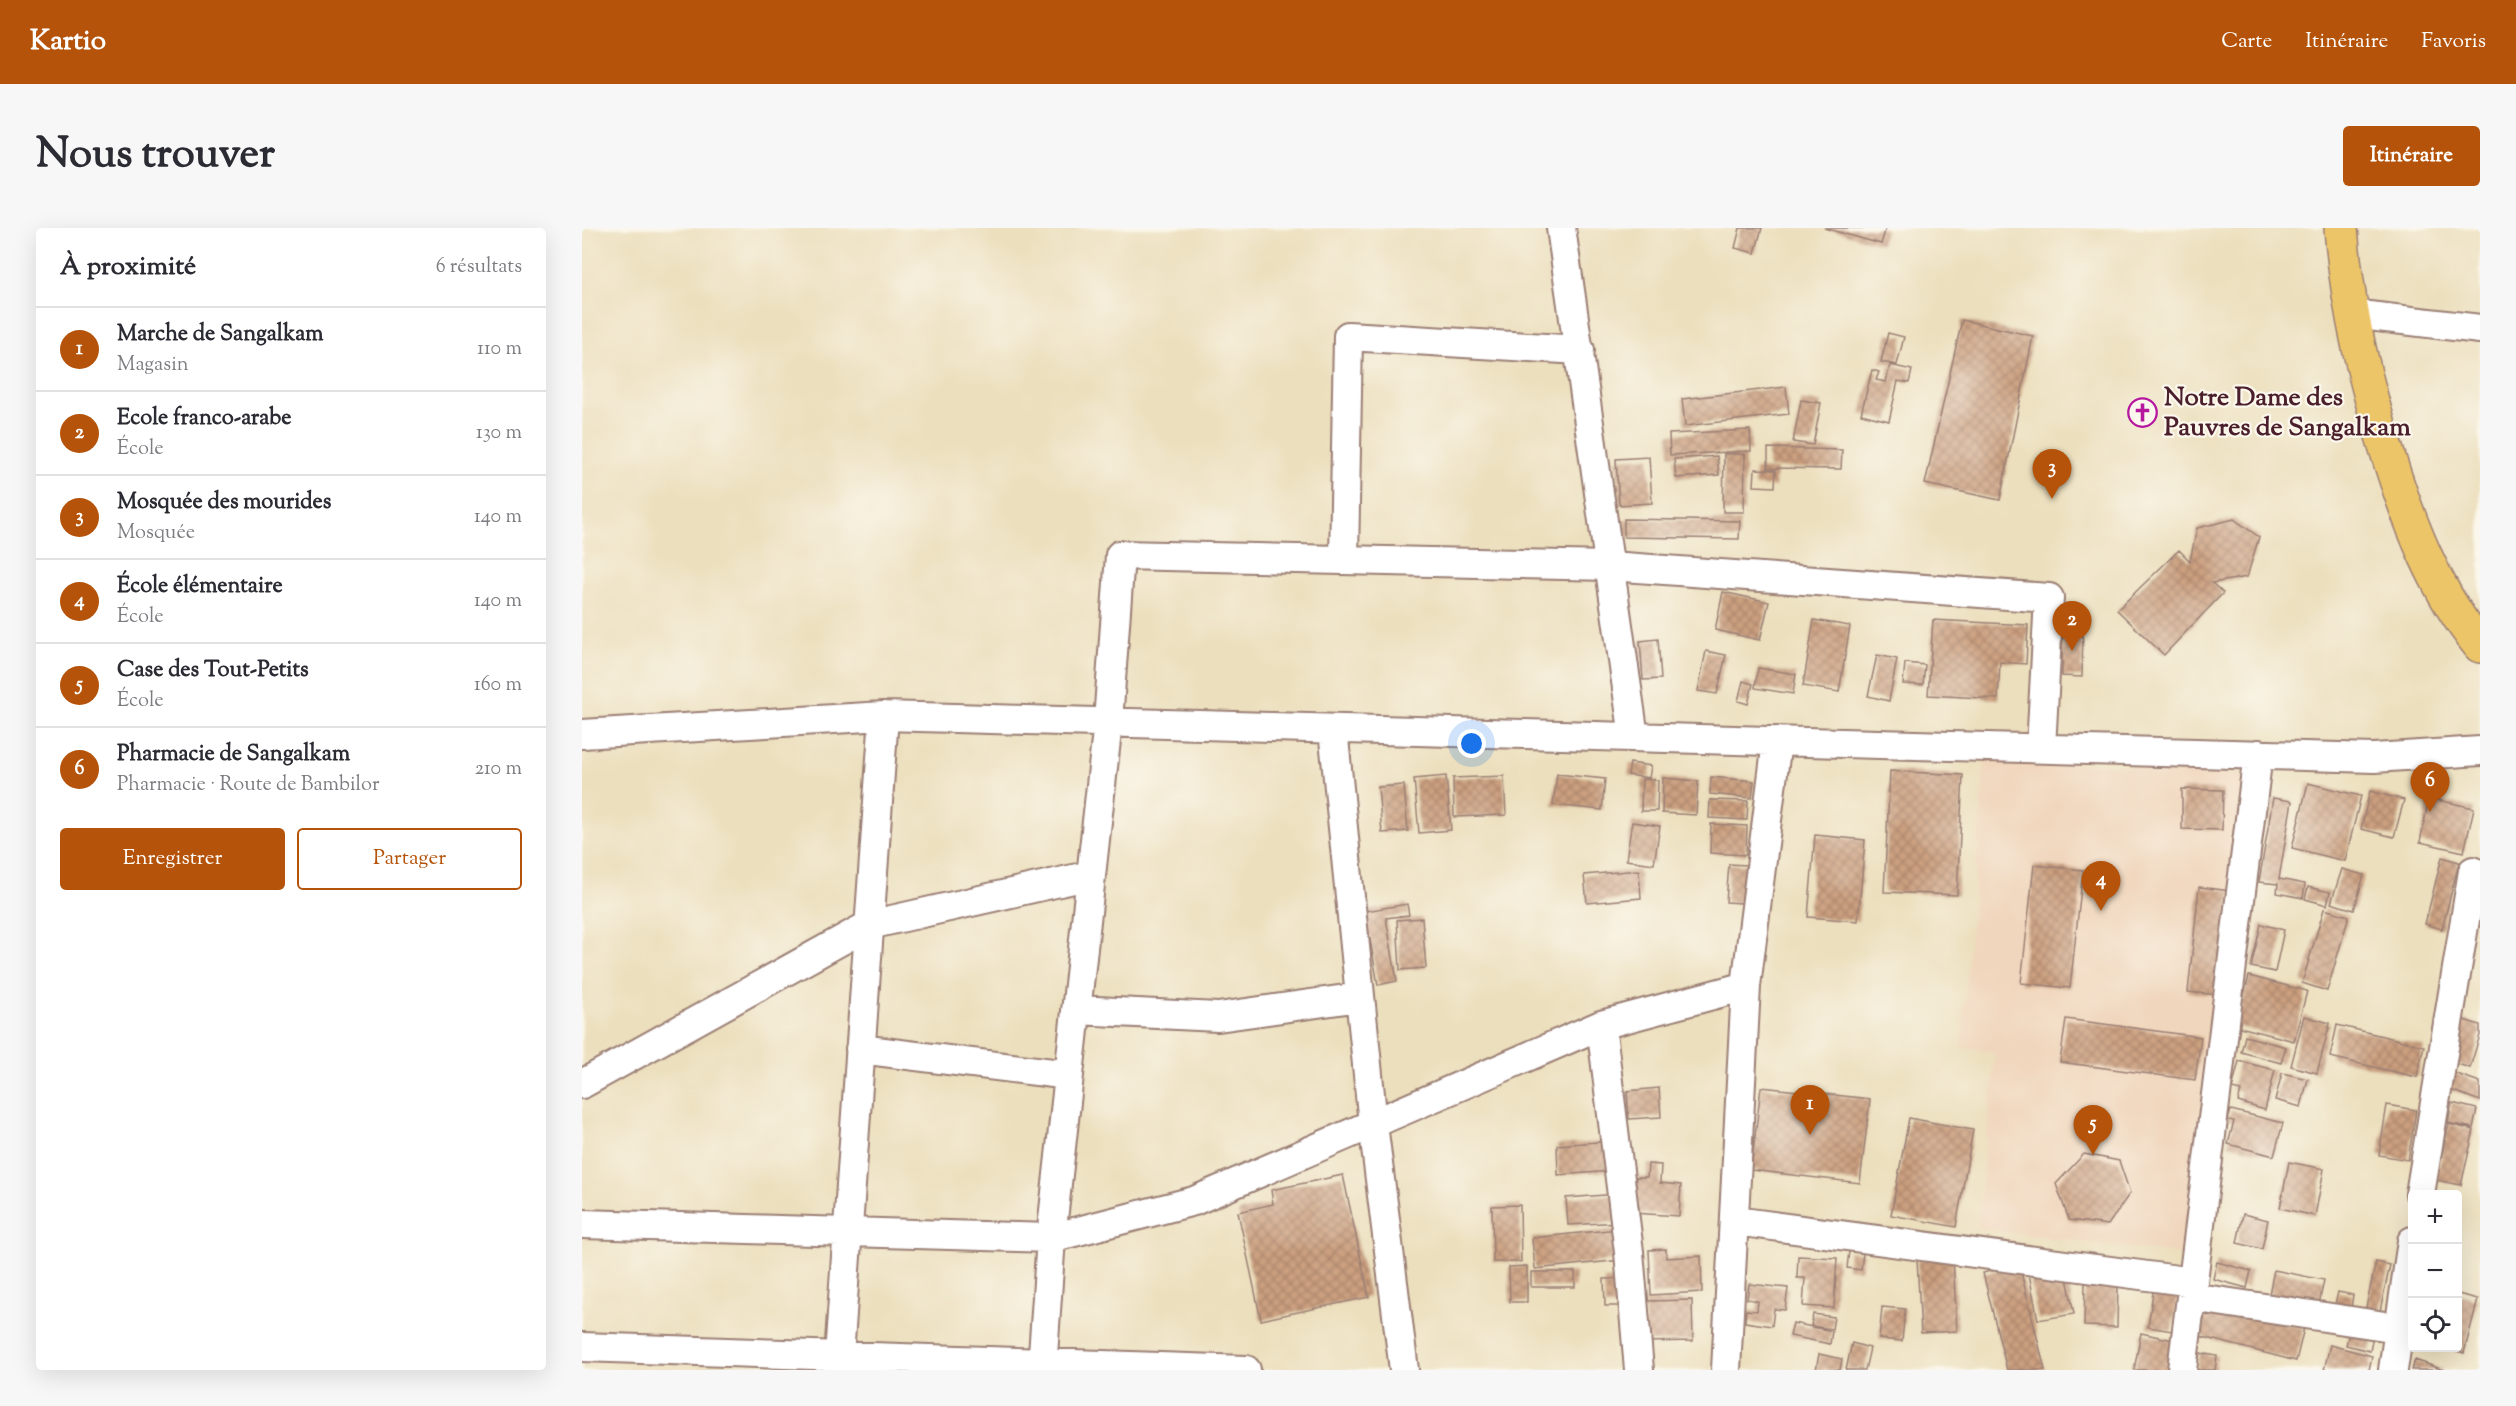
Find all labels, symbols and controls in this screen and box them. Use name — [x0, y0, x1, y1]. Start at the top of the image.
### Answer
text: Kartio — [30, 22, 106, 62]
text: Carte — [2221, 27, 2272, 57]
text: Itinéraire — [2305, 27, 2388, 57]
text: Favoris — [2421, 27, 2486, 57]
text: Nous trouver — [36, 126, 275, 186]
button: Itinéraire — [2343, 126, 2480, 186]
text: À proximité — [60, 249, 196, 286]
text: 6 résultats — [436, 253, 522, 282]
text: Marche de Sangalkam — [117, 319, 324, 351]
text: 1 — [76, 335, 83, 364]
text: 110 m — [477, 335, 522, 364]
text: Magasin — [117, 351, 189, 380]
place label: Notre Dame des Pauvres de Sangalkam — [2164, 380, 2411, 447]
church icon: Notre Dame des Pauvres de Sangalkam — [2127, 397, 2159, 429]
text: Ecole franco-arabe — [117, 403, 292, 435]
text: 2 — [75, 419, 84, 448]
text: 130 m — [476, 419, 522, 448]
text: École — [117, 435, 164, 464]
pin: 3 — [2032, 450, 2072, 499]
text: Mosquée des mourides — [117, 487, 331, 519]
text: 3 — [75, 503, 84, 532]
text: 140 m — [474, 503, 522, 532]
text: Mosquée — [117, 519, 195, 548]
text: École élémentaire — [117, 571, 283, 603]
text: 4 — [74, 587, 85, 616]
text: 140 m — [474, 587, 522, 616]
pin: 2 — [2052, 602, 2092, 651]
text: École — [117, 603, 164, 632]
text: Case des Tout-Petits — [117, 655, 309, 687]
text: 5 — [76, 671, 83, 700]
text: 160 m — [474, 671, 522, 700]
text: École — [117, 687, 164, 716]
your location — [1457, 729, 1486, 758]
text: Pharmacie de Sangalkam — [117, 739, 350, 771]
text: 6 — [75, 755, 84, 784]
text: 210 m — [475, 755, 522, 784]
pin: 6 — [2410, 762, 2450, 812]
text: Pharmacie · Route de Bambilor — [117, 771, 379, 800]
button: Enregistrer — [60, 828, 285, 890]
button: Partager — [297, 828, 522, 890]
pin: 4 — [2082, 862, 2120, 911]
pin: 1 — [1790, 1086, 1830, 1135]
pin: 5 — [2074, 1106, 2112, 1155]
map controls — [2408, 1190, 2462, 1352]
button: + — [2408, 1190, 2462, 1244]
button: − — [2408, 1244, 2462, 1298]
button: locate — [2408, 1298, 2462, 1352]

